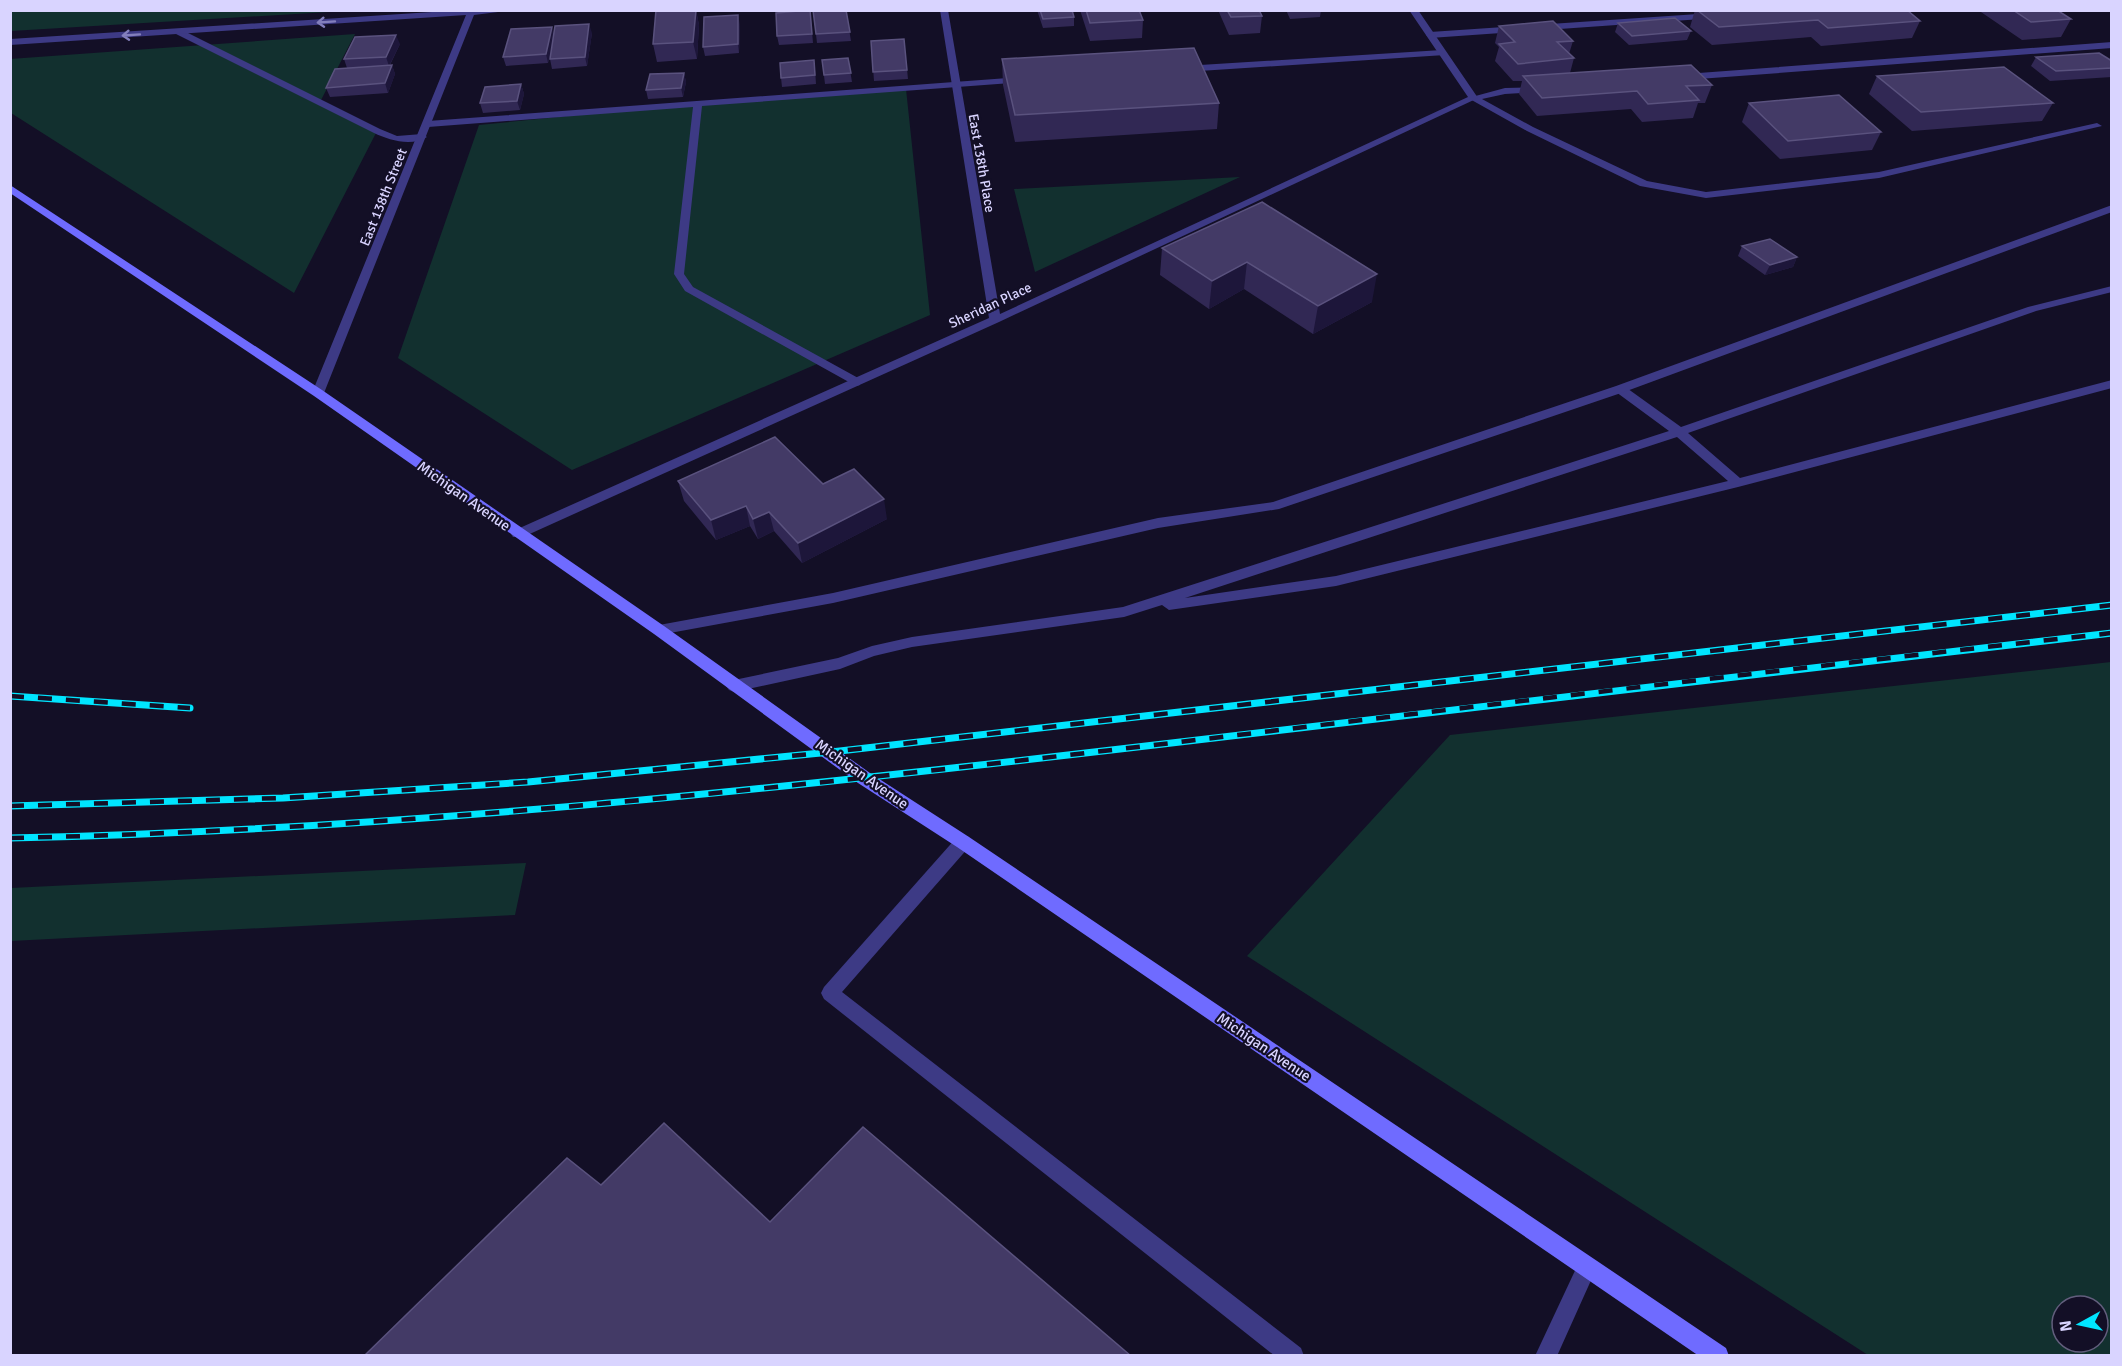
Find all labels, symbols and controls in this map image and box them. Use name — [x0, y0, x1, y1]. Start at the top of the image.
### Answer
one-way arrow — [316, 17, 336, 28]
one-way arrow — [121, 29, 141, 40]
street label: East 138th Place — [964, 112, 999, 214]
street label: East 138th Street — [356, 146, 411, 248]
street label: Sheridan Place — [946, 279, 1034, 332]
street label: Michigan Avenue — [414, 457, 514, 535]
street label: Michigan Avenue — [812, 735, 912, 813]
street label: Michigan Avenue — [1214, 1009, 1314, 1085]
north arrow — [2050, 1294, 2110, 1354]
text: N — [2055, 1319, 2077, 1333]

